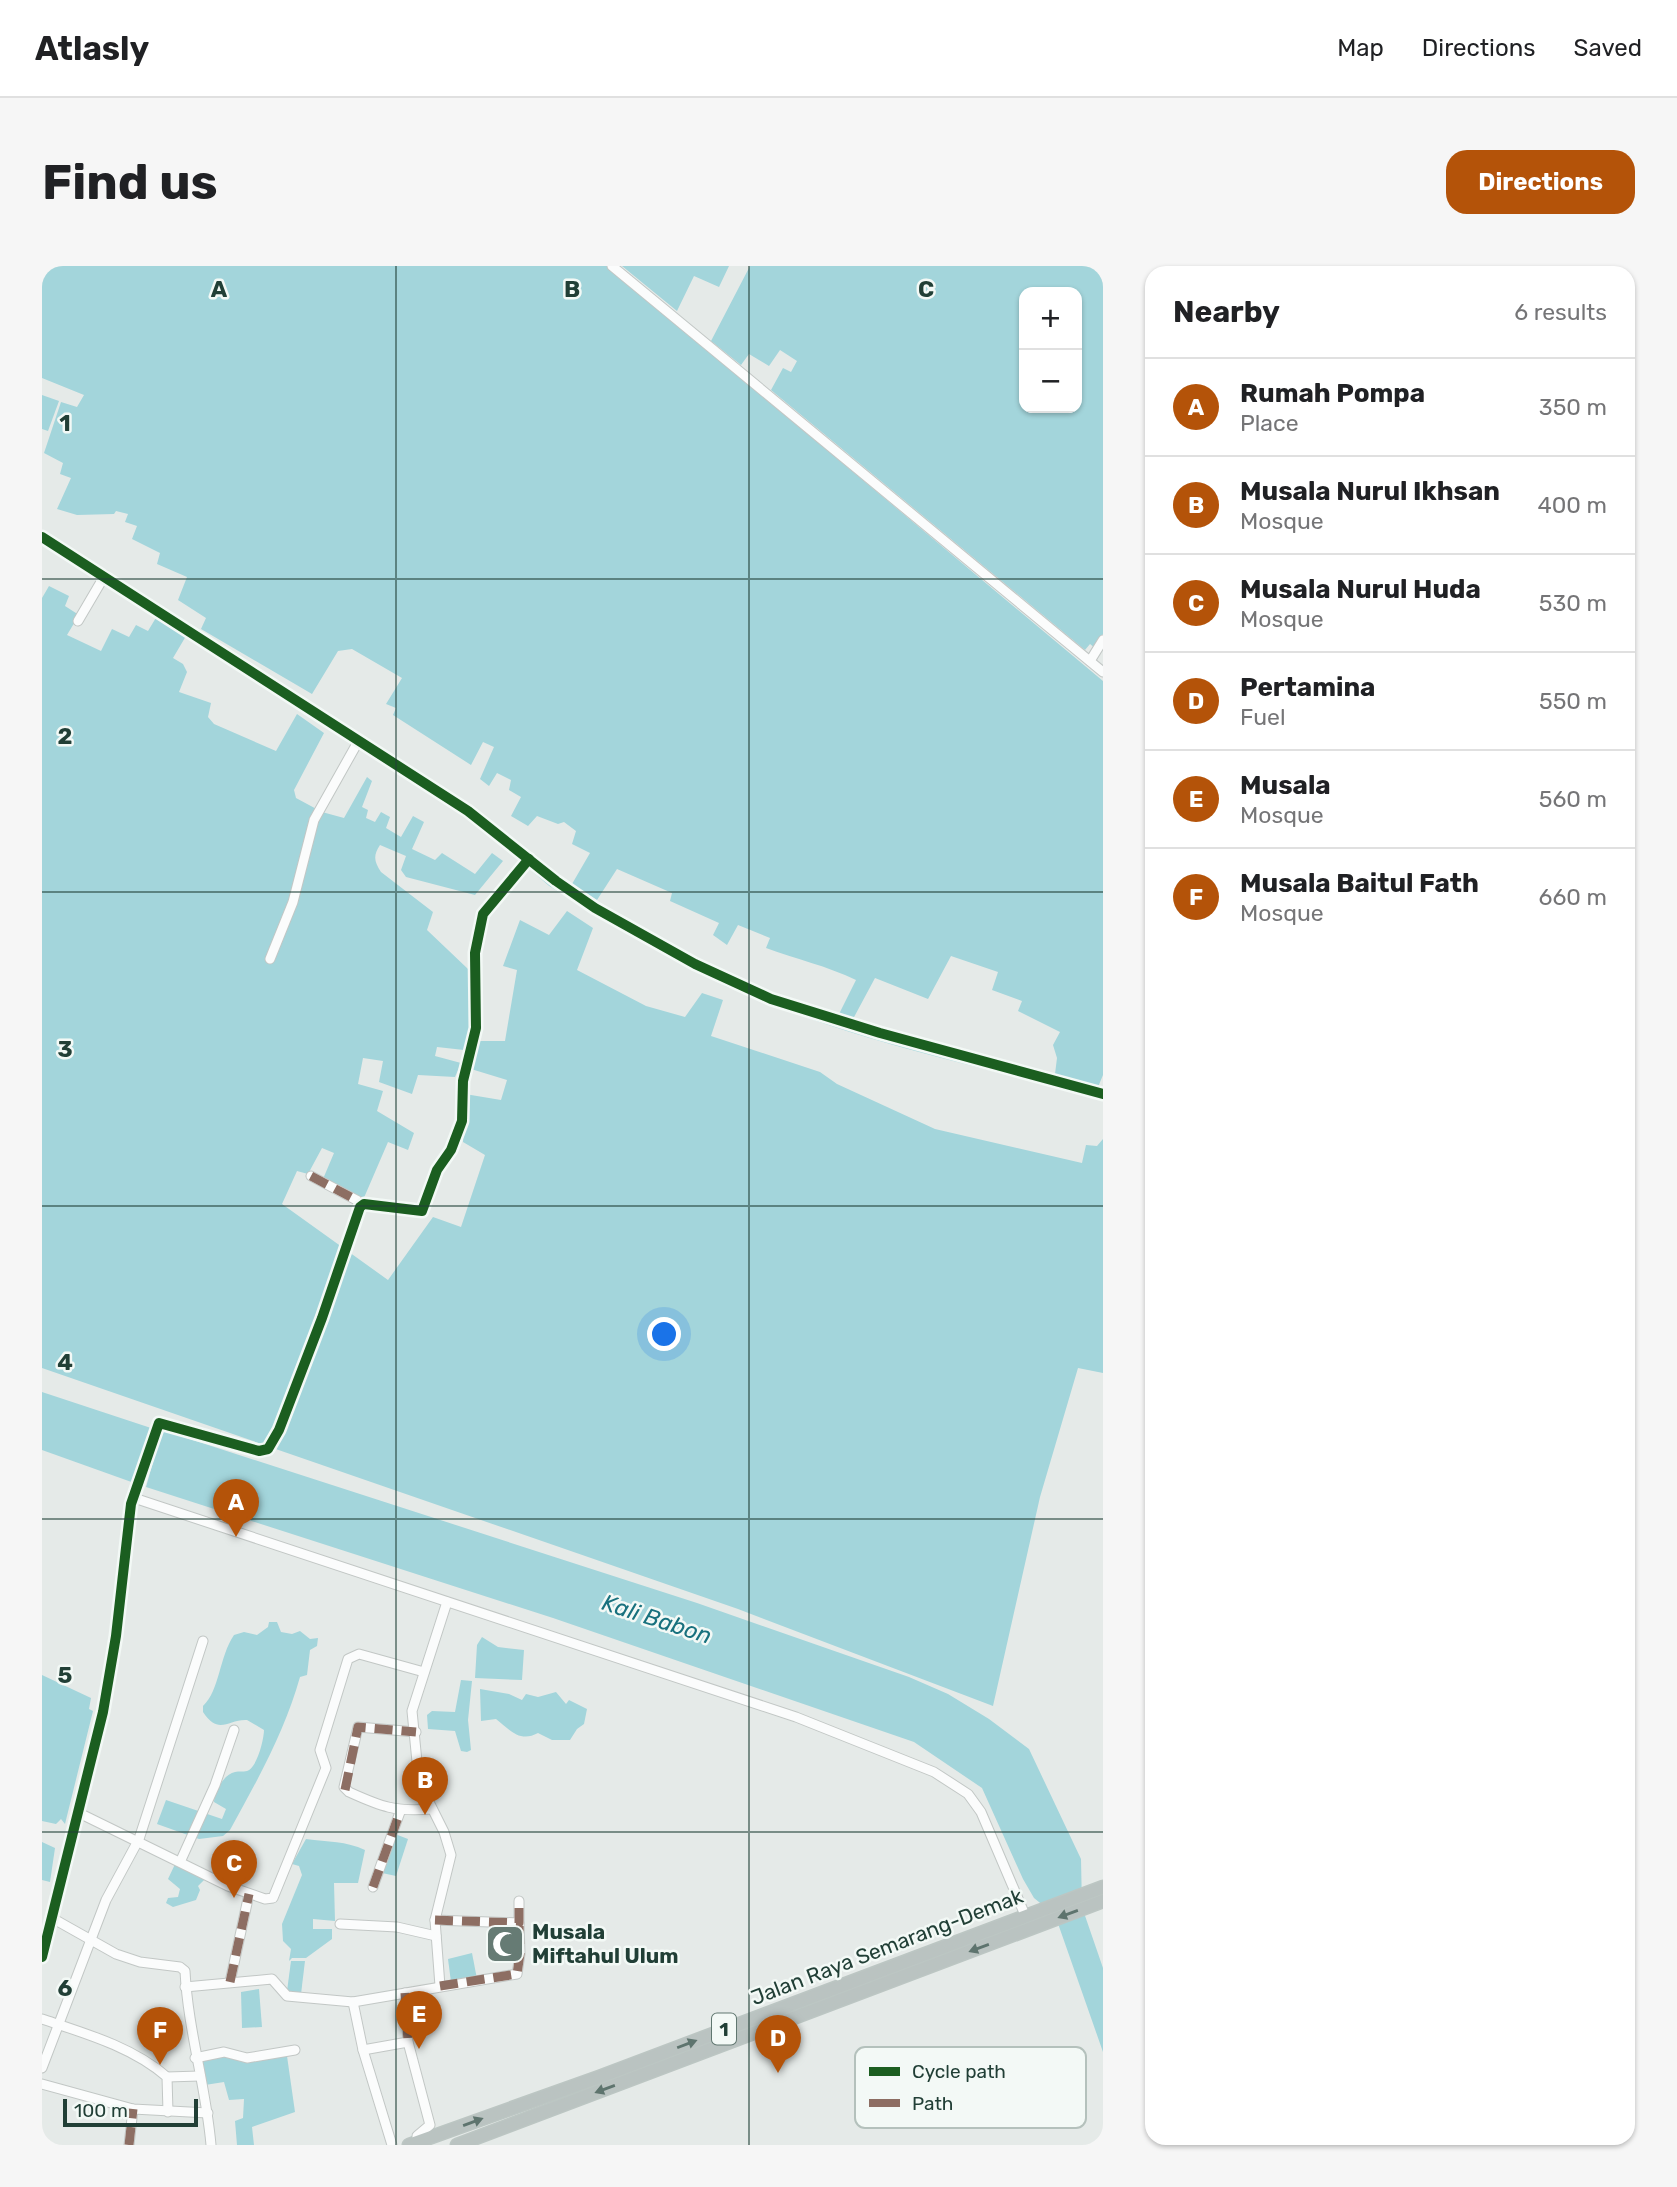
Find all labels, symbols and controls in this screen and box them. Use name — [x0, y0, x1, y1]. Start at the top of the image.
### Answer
text: Atlasly — [35, 29, 149, 68]
text: Map — [1337, 34, 1384, 62]
text: Directions — [1422, 34, 1535, 62]
text: Saved — [1573, 34, 1642, 62]
button: Directions — [1446, 150, 1635, 214]
text: Find us — [42, 153, 218, 211]
text: A — [211, 275, 228, 303]
text: B — [564, 275, 580, 303]
text: C — [918, 275, 934, 303]
map controls — [1019, 287, 1082, 413]
button: + — [1019, 287, 1082, 350]
text: Nearby — [1173, 294, 1280, 330]
text: 6 results — [1514, 298, 1607, 326]
button: − — [1019, 350, 1082, 413]
text: Rumah Pompa — [1240, 378, 1425, 409]
text: A — [1188, 393, 1204, 421]
text: 350 m — [1539, 393, 1607, 421]
text: 1 — [59, 409, 71, 437]
text: Place — [1240, 409, 1299, 437]
text: Musala Nurul Ikhsan — [1240, 476, 1500, 507]
text: B — [1188, 491, 1204, 519]
text: 400 m — [1537, 491, 1607, 519]
text: Mosque — [1240, 507, 1324, 535]
text: Musala Nurul Huda — [1240, 574, 1481, 605]
text: C — [1188, 589, 1204, 617]
text: 530 m — [1539, 589, 1607, 617]
text: Mosque — [1240, 605, 1324, 633]
text: Pertamina — [1240, 672, 1375, 703]
text: D — [1188, 687, 1204, 715]
text: 550 m — [1539, 687, 1607, 715]
text: Fuel — [1240, 703, 1286, 731]
text: 2 — [58, 722, 72, 750]
text: Musala — [1240, 770, 1331, 801]
text: E — [1189, 785, 1203, 813]
text: 560 m — [1539, 785, 1607, 813]
text: Mosque — [1240, 801, 1324, 829]
text: Musala Baitul Fath — [1240, 868, 1479, 899]
text: F — [1189, 883, 1203, 911]
text: 660 m — [1539, 883, 1607, 911]
text: Mosque — [1240, 899, 1324, 927]
text: 3 — [57, 1035, 73, 1063]
your location — [647, 1317, 681, 1351]
text: 4 — [57, 1348, 73, 1376]
pin: A — [213, 1479, 259, 1537]
water label: Kali Babon — [599, 1588, 715, 1650]
text: 5 — [58, 1661, 73, 1689]
pin: B — [402, 1757, 448, 1815]
pin: C — [211, 1840, 257, 1898]
street label: Jalan Raya Semarang-Demak — [747, 1883, 1027, 2010]
one-way arrow — [1057, 1909, 1078, 1920]
place label: Musala Miftahul Ulum — [532, 1919, 678, 1968]
mosque icon: Musala Miftahul Ulum — [484, 1923, 526, 1965]
one-way arrow — [968, 1943, 989, 1954]
text: 6 — [58, 1974, 73, 2002]
pin: E — [396, 1991, 442, 2049]
pin: F — [137, 2007, 183, 2065]
road number: 1 — [712, 2014, 736, 2044]
pin: D — [755, 2015, 801, 2073]
one-way arrow — [676, 2038, 697, 2049]
legend — [855, 2047, 1086, 2128]
text: Cycle path — [912, 2060, 1006, 2083]
one-way arrow — [595, 2083, 616, 2094]
text: Path — [912, 2092, 953, 2115]
scale bar — [63, 2096, 198, 2128]
text: 100 m — [74, 2099, 128, 2122]
one-way arrow — [463, 2116, 484, 2127]

